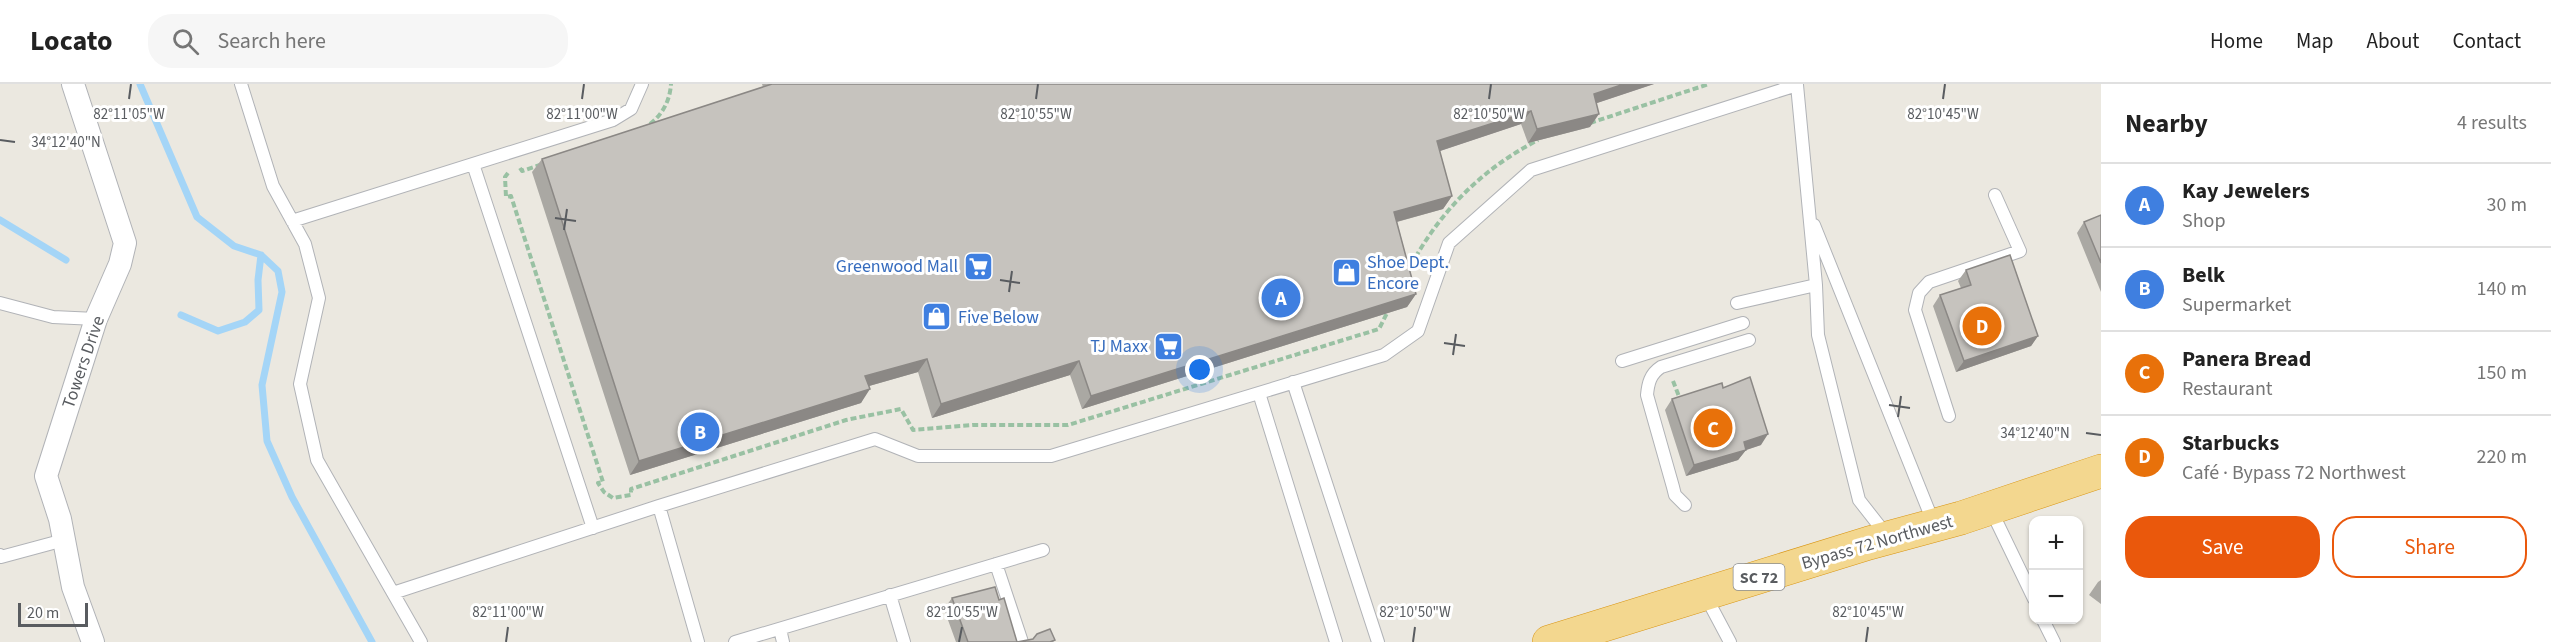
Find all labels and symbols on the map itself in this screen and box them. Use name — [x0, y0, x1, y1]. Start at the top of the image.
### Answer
text: 82°11'05"W — [93, 104, 165, 125]
text: 82°11'00"W — [546, 104, 618, 125]
text: 82°10'55"W — [1000, 104, 1072, 125]
text: 82°10'50"W — [1453, 104, 1525, 125]
text: 82°10'45"W — [1907, 104, 1979, 125]
text: 34°12'40"N — [31, 132, 101, 153]
supermarket icon: Greenwood Mall — [963, 250, 995, 282]
place label: Shoe Dept. Encore — [1367, 250, 1449, 296]
place label: Greenwood Mall — [836, 254, 958, 279]
shop icon: Shoe Dept. Encore — [1330, 256, 1362, 288]
pin: A — [1262, 276, 1300, 320]
shop icon: Five Below — [921, 301, 953, 333]
pin: D — [1962, 304, 2002, 348]
place label: Five Below — [958, 305, 1039, 330]
street label: Towers Drive — [56, 313, 111, 412]
supermarket icon: TJ Maxx — [1153, 330, 1185, 362]
place label: TJ Maxx — [1090, 334, 1148, 359]
your location — [1185, 355, 1214, 384]
pin: C — [1694, 406, 1732, 450]
pin: B — [680, 410, 720, 454]
text: 34°12'40"N — [2000, 423, 2070, 444]
street label: Bypass 72 Northwest — [1799, 509, 1956, 576]
road number: SC 72 — [1734, 564, 1784, 590]
scale bar — [18, 600, 88, 628]
text: 82°11'00"W — [472, 602, 544, 623]
text: 82°10'55"W — [926, 602, 998, 623]
text: 82°10'50"W — [1379, 602, 1451, 623]
text: 82°10'45"W — [1832, 602, 1904, 623]

